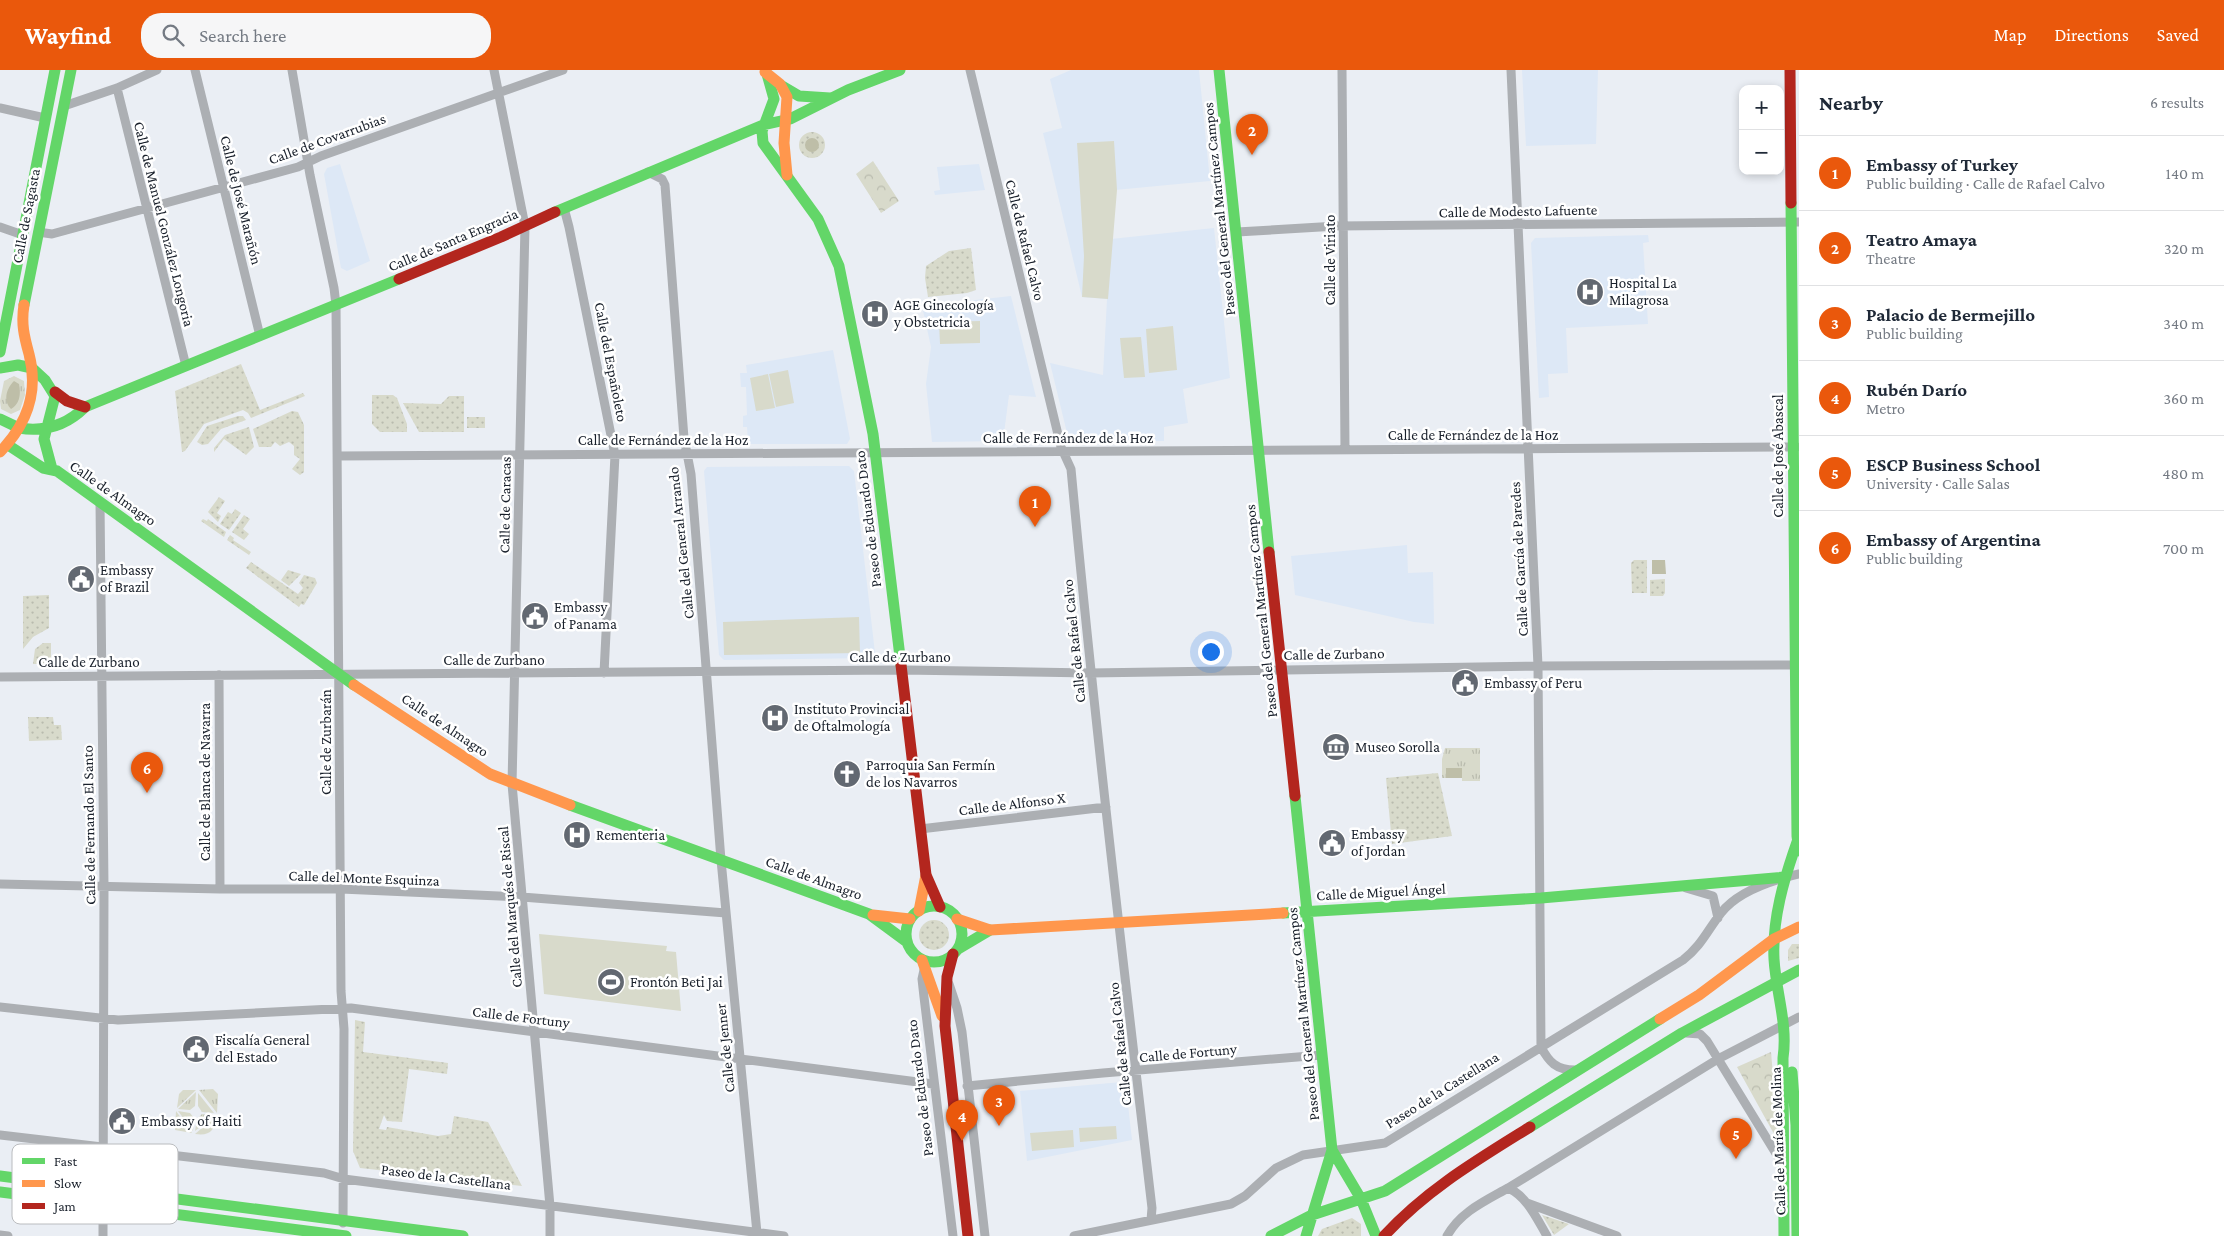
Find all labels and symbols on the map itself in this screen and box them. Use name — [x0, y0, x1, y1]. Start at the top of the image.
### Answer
street label: Paseo del General Martínez Campos — [1200, 101, 1239, 316]
street label: Calle de Covarrubias — [266, 110, 388, 168]
pin: 2 — [1236, 114, 1268, 155]
street label: Calle de Manuel González Longoria — [130, 120, 197, 329]
street label: Calle de José Marañón — [216, 134, 265, 266]
street label: Calle de Sagasta — [9, 167, 44, 265]
street label: Calle de Rafael Calvo — [1002, 178, 1048, 302]
street label: Calle de Modesto Lafuente — [1439, 202, 1598, 220]
street label: Calle de Santa Engracia — [386, 205, 521, 276]
street label: Calle de Viriato — [1322, 214, 1338, 306]
place label: Hospital La Milagrosa — [1609, 275, 1677, 309]
hospital icon: Hospital La Milagrosa — [1575, 277, 1605, 307]
place label: AGE Ginecología y Obstetricia — [893, 297, 994, 331]
hospital icon: AGE Ginecología y Obstetricia — [860, 299, 890, 329]
street label: Calle del Españoleto — [591, 301, 630, 423]
street label: Calle de José Abascal — [1770, 394, 1787, 518]
street label: Calle de Fernández de la Hoz — [1388, 427, 1558, 443]
street label: Calle de Fernández de la Hoz — [983, 430, 1153, 446]
street label: Calle de Fernández de la Hoz — [578, 432, 748, 448]
street label: Paseo de Eduardo Dato — [852, 450, 884, 588]
street label: Calle de Caracas — [496, 456, 514, 554]
street label: Calle de Almagro — [66, 457, 159, 529]
street label: Calle del General Arrando — [665, 466, 697, 620]
street label: Calle de García de Paredes — [1507, 481, 1531, 637]
pin: 1 — [1019, 486, 1051, 527]
street label: Paseo del General Martínez Campos — [1242, 503, 1281, 718]
place label: Embassy of Brazil — [100, 562, 154, 595]
public building icon: Embassy of Brazil — [66, 564, 96, 594]
street label: Calle de Rafael Calvo — [1060, 578, 1088, 704]
place label: Embassy of Panama — [554, 599, 617, 632]
public building icon: Embassy of Panama — [520, 601, 550, 631]
your location — [1198, 639, 1224, 665]
street label: Calle de Zurbano — [1283, 645, 1385, 663]
street label: Calle de Zurbano — [849, 649, 951, 665]
street label: Calle de Zurbano — [443, 652, 545, 668]
street label: Calle de Zurbano — [38, 654, 140, 670]
public building icon: Embassy of Peru — [1450, 668, 1480, 698]
place label: Embassy of Peru — [1484, 675, 1582, 692]
street label: Calle de Zurbarán — [318, 689, 334, 795]
street label: Calle de Almagro — [398, 690, 492, 761]
place label: Instituto Provincial de Oftalmología — [794, 701, 909, 735]
street label: Calle de Blanca de Navarra — [197, 703, 213, 861]
hospital icon: Instituto Provincial de Oftalmología — [760, 703, 790, 733]
museum icon: Museo Sorolla — [1321, 732, 1351, 762]
place label: Museo Sorolla — [1355, 739, 1440, 755]
street label: Calle de Fernando El Santo — [80, 745, 98, 905]
pin: 6 — [131, 752, 163, 793]
place label: Parroquia San Fermín de los Navarros — [866, 757, 995, 790]
church icon: Parroquia San Fermín de los Navarros — [832, 759, 862, 789]
street label: Calle de Alfonso X — [958, 789, 1067, 818]
hospital icon: Rementeria — [562, 820, 592, 850]
street label: Calle del Marqués de Riscal — [495, 825, 526, 988]
place label: Embassy of Jordan — [1351, 826, 1405, 860]
place label: Rementeria — [596, 827, 665, 843]
public building icon: Embassy of Jordan — [1317, 828, 1347, 858]
street label: Calle de Almagro — [763, 853, 864, 904]
street label: Calle del Monte Esquinza — [288, 867, 440, 890]
street label: Calle de Miguel Ángel — [1316, 881, 1446, 904]
street label: Paseo del General Martínez Campos — [1284, 906, 1323, 1121]
sports icon: Frontón Beti Jai — [596, 967, 626, 997]
place label: Frontón Beti Jai — [630, 974, 723, 991]
street label: Calle de Rafael Calvo — [1106, 981, 1134, 1107]
street label: Calle de Jenner — [712, 1002, 739, 1093]
street label: Calle de Fortuny — [471, 1003, 571, 1032]
street label: Paseo de Eduardo Dato — [904, 1019, 936, 1157]
place label: Fiscalía General del Estado — [215, 1032, 310, 1065]
public building icon: Fiscalía General del Estado — [181, 1034, 211, 1064]
street label: Calle de Fortuny — [1138, 1041, 1238, 1066]
street label: Paseo de la Castellana — [1382, 1049, 1502, 1131]
street label: Calle de María de Molina — [1767, 1066, 1789, 1216]
pin: 3 — [983, 1085, 1015, 1126]
pin: 4 — [946, 1100, 978, 1141]
public building icon: Embassy of Haiti — [107, 1106, 137, 1136]
place label: Embassy of Haiti — [141, 1113, 242, 1130]
pin: 5 — [1720, 1118, 1752, 1159]
legend — [12, 1144, 178, 1224]
text: Fast — [54, 1153, 78, 1169]
street label: Paseo de la Castellana — [380, 1161, 512, 1193]
text: Slow — [54, 1175, 82, 1191]
text: Jam — [52, 1198, 76, 1214]

